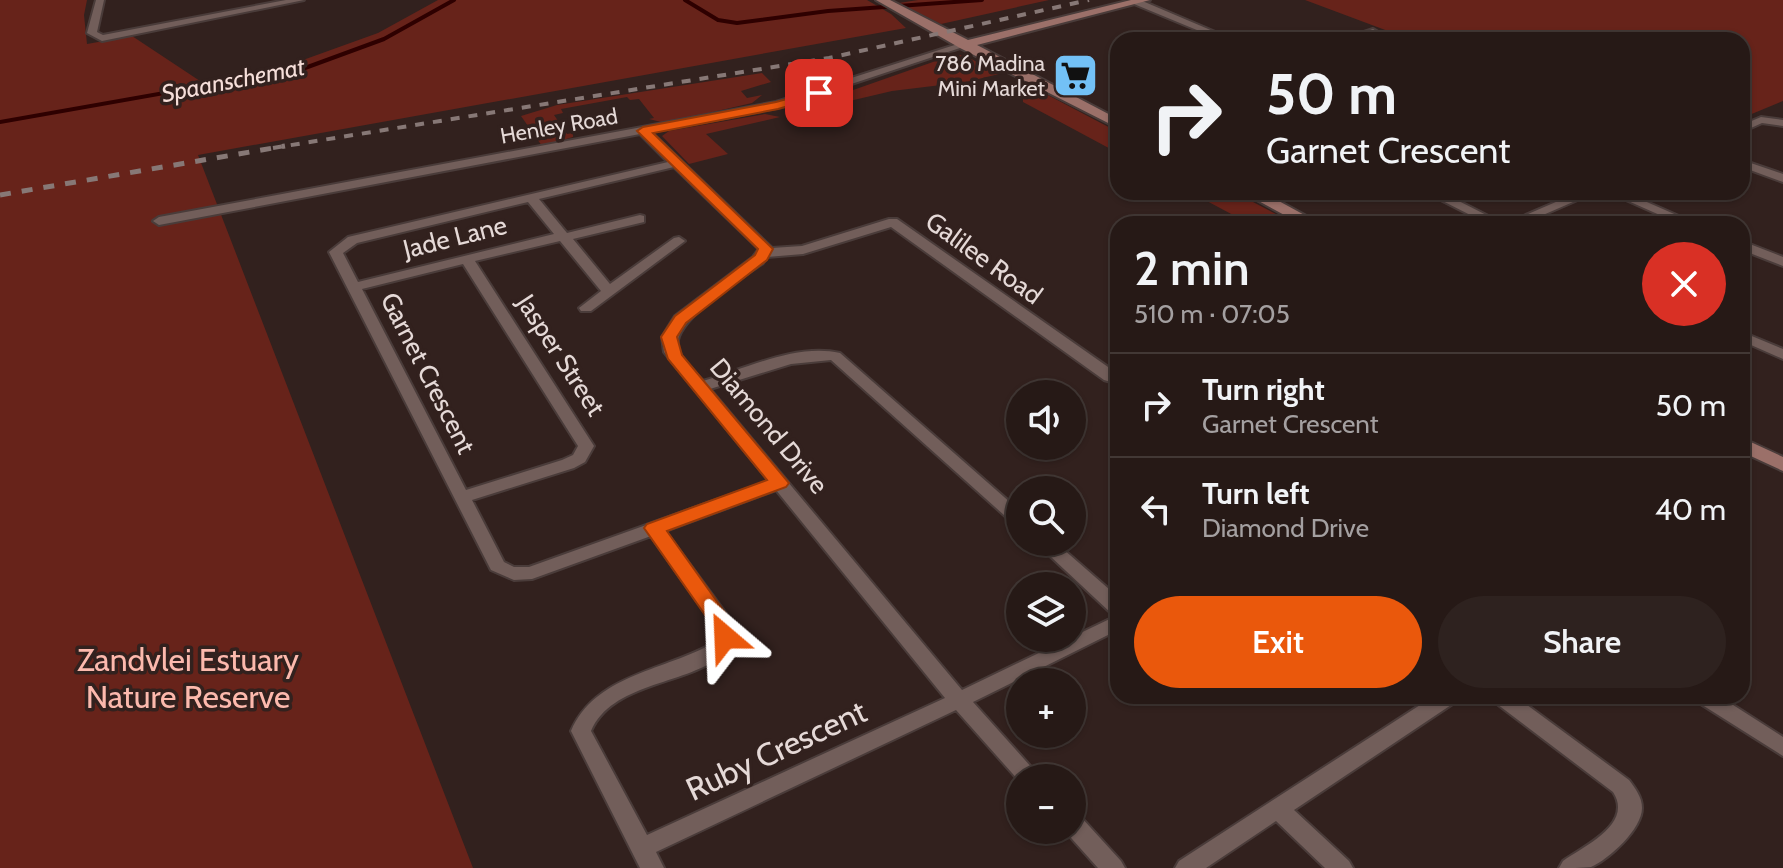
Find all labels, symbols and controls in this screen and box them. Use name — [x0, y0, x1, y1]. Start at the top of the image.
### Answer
place label: 786 Madina Mini Market — [935, 50, 1046, 102]
water label: Spaanschemat — [159, 52, 308, 108]
supermarket icon: 786 Madina Mini Market — [1052, 52, 1100, 100]
pin — [785, 59, 853, 127]
text: 50 m — [1266, 60, 1397, 128]
icon: right — [1134, 64, 1238, 168]
icon: arrive — [797, 71, 841, 115]
street label: Henley Road — [498, 102, 620, 150]
text: Garnet Crescent — [1266, 128, 1510, 172]
street label: Galilee Road — [919, 205, 1049, 311]
street label: Jade Lane — [399, 209, 510, 266]
text: 2 min — [1134, 239, 1250, 297]
button: close — [1642, 242, 1726, 326]
street label: Garnet Crescent — [374, 287, 482, 459]
street label: Jasper Street — [509, 287, 612, 422]
text: 510 m · 07:05 — [1134, 298, 1290, 330]
street label: Diamond Drive — [703, 352, 835, 500]
text: Turn right — [1202, 371, 1325, 408]
map controls — [1006, 380, 1086, 844]
button: sound — [1006, 380, 1086, 460]
icon: right — [1134, 383, 1178, 427]
text: 50 m — [1656, 387, 1726, 424]
text: Garnet Crescent — [1202, 408, 1378, 440]
text: Turn left — [1202, 475, 1310, 512]
button: search — [1006, 476, 1086, 556]
icon: left — [1134, 487, 1178, 531]
text: 40 m — [1655, 491, 1726, 528]
text: Diamond Drive — [1202, 512, 1369, 544]
button: layers — [1006, 572, 1086, 652]
position arrow — [683, 595, 767, 679]
button: Exit — [1134, 596, 1422, 688]
button: Share — [1438, 596, 1726, 688]
park label: Zandvlei Estuary Nature Reserve — [77, 640, 299, 716]
button: + — [1006, 668, 1086, 748]
street label: Ruby Crescent — [680, 691, 873, 809]
button: − — [1006, 764, 1086, 844]

